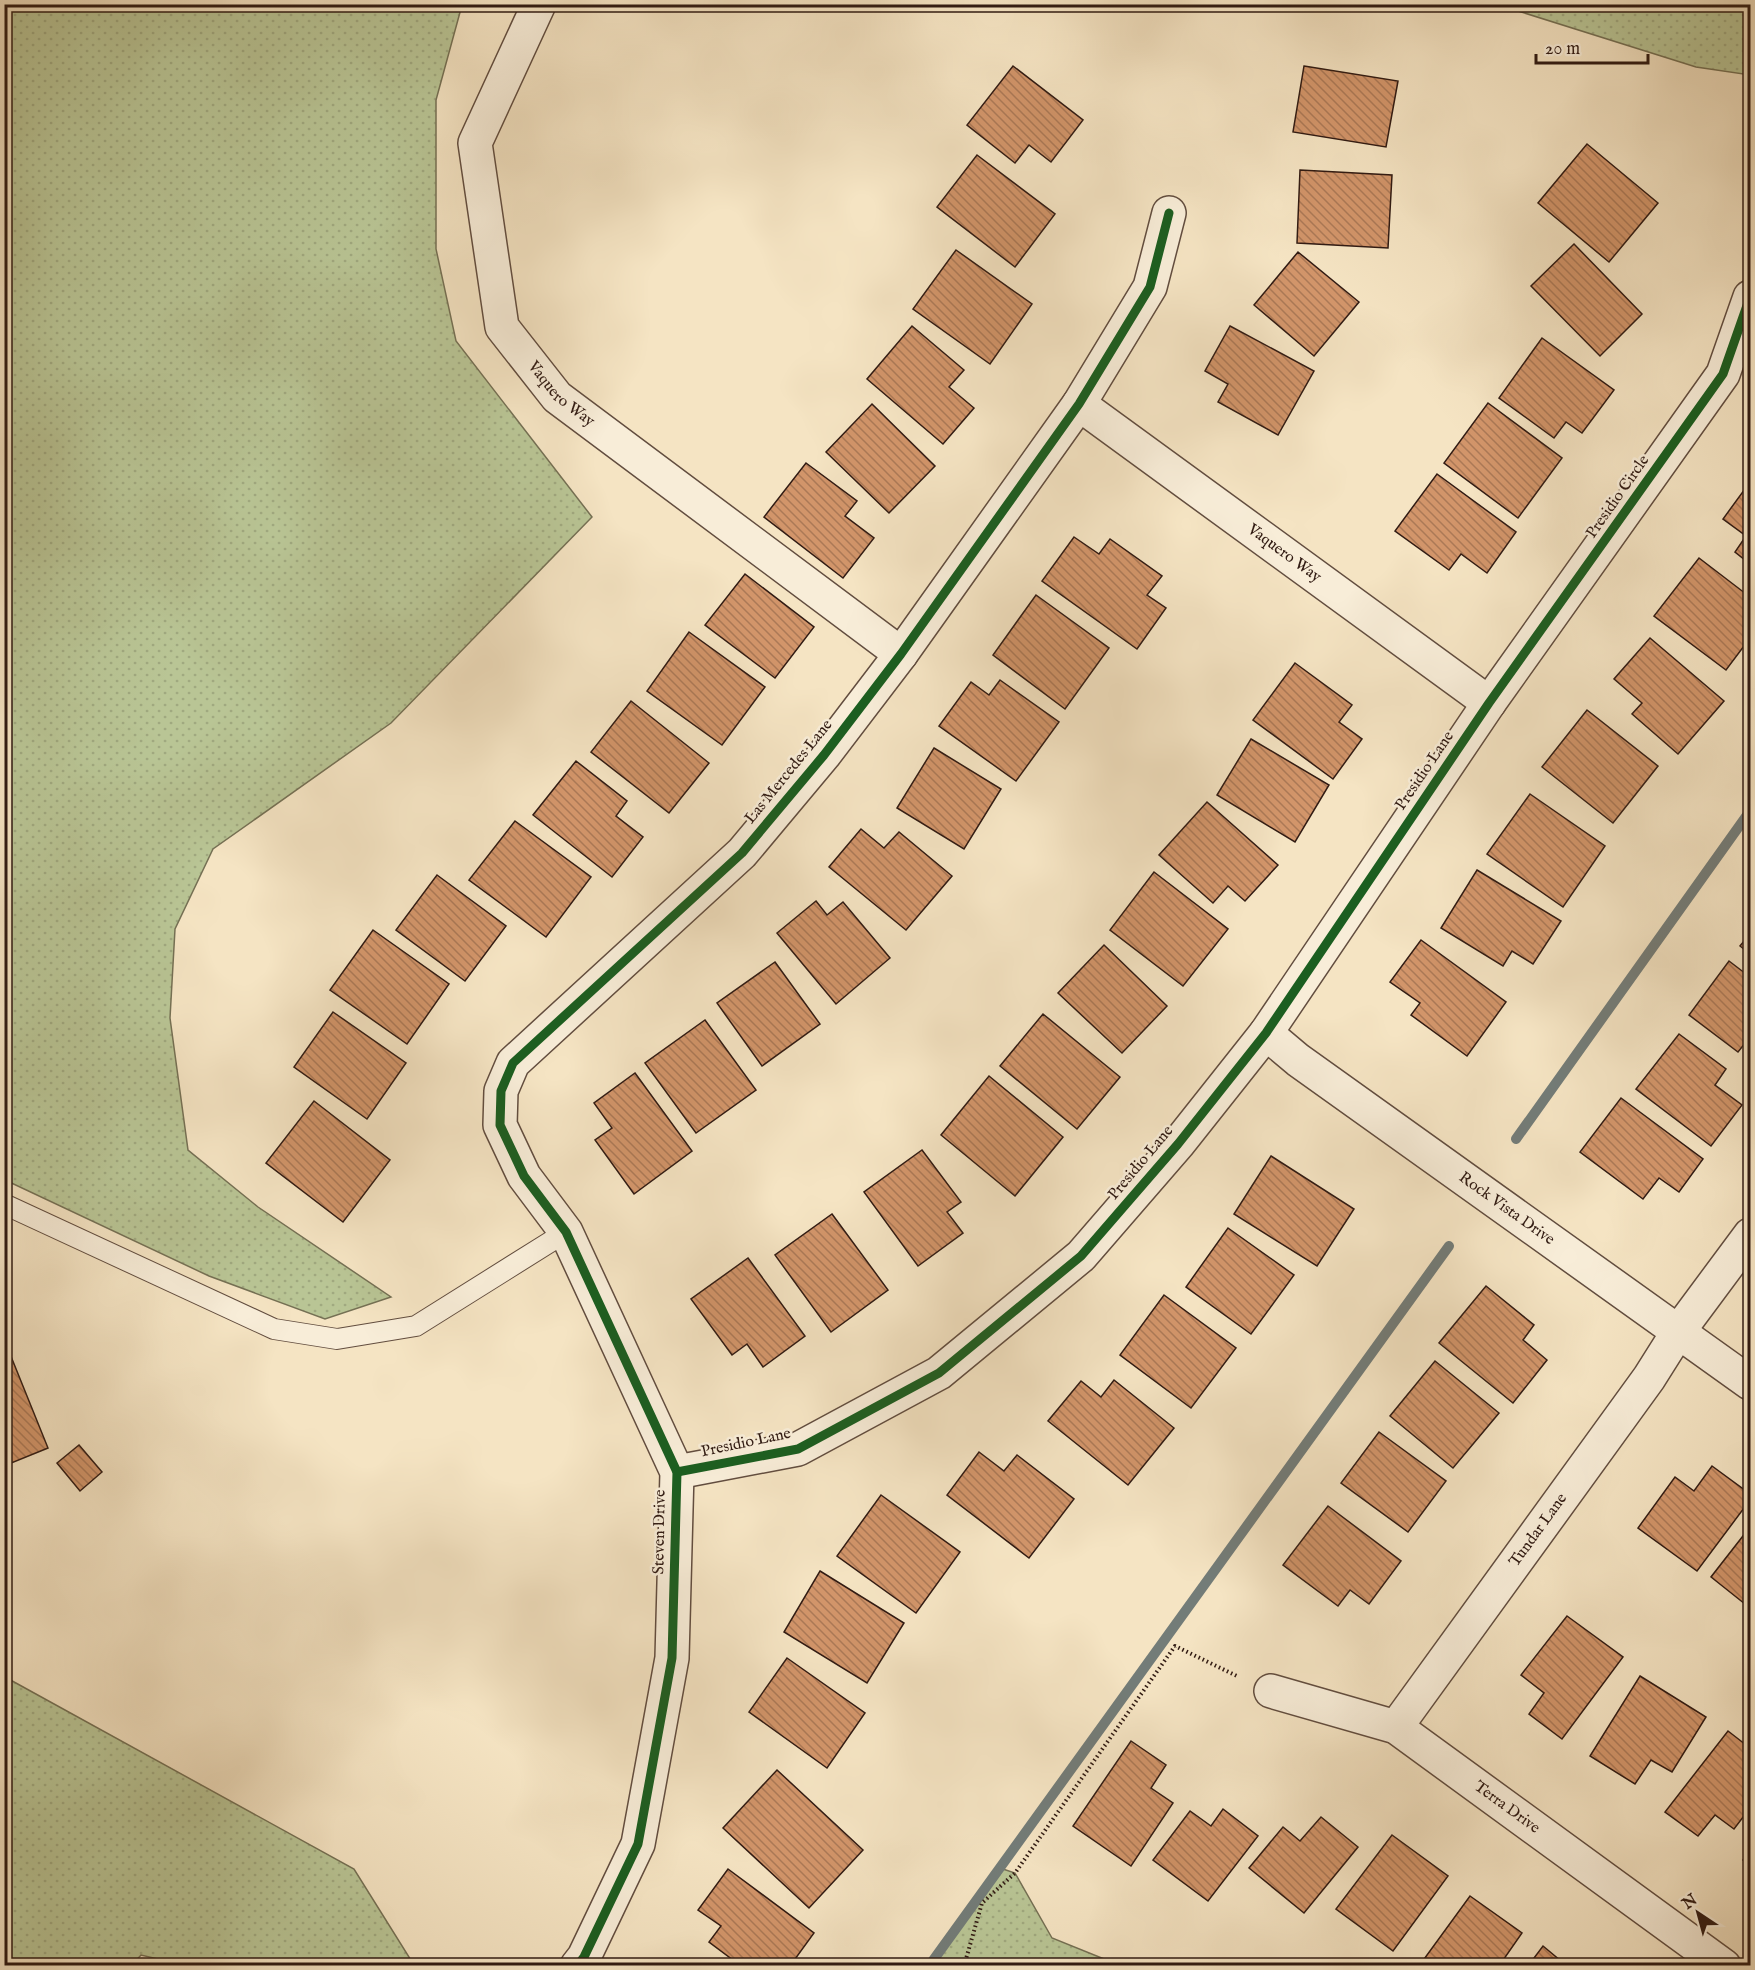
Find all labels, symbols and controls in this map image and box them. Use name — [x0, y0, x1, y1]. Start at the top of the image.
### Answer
scale bar — [1536, 27, 1648, 65]
text: 20 m — [1545, 38, 1580, 61]
street label: Vaquero Way — [522, 357, 599, 432]
street label: Presidio Circle — [1582, 451, 1654, 543]
street label: Vaquero Way — [1242, 519, 1325, 587]
street label: Las Mercedes Lane — [741, 716, 837, 828]
street label: Presidio Lane — [1391, 728, 1459, 814]
street label: Presidio Lane — [1104, 1122, 1178, 1204]
street label: Rock Vista Drive — [1455, 1168, 1558, 1250]
street label: Presidio Lane — [699, 1424, 793, 1462]
street label: Steven Drive — [649, 1489, 671, 1575]
street label: Tundar Lane — [1505, 1490, 1572, 1571]
street label: Terra Drive — [1470, 1777, 1544, 1838]
north arrow — [1668, 1883, 1728, 1943]
text: N — [1678, 1890, 1702, 1915]

